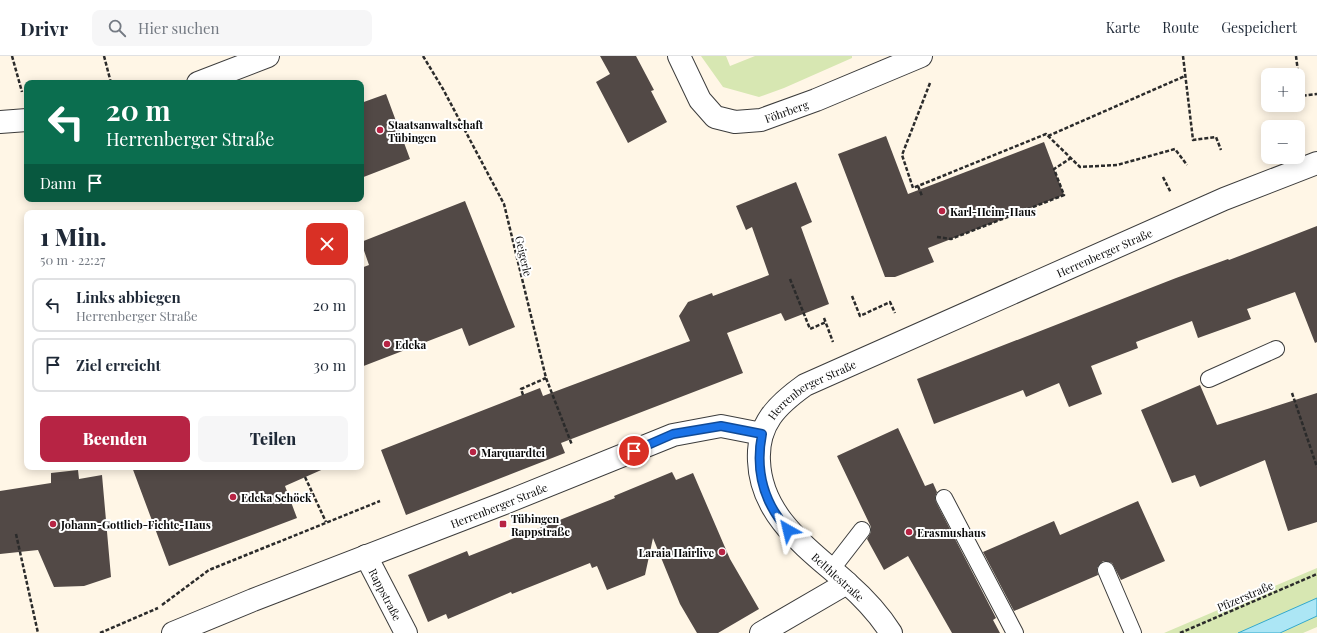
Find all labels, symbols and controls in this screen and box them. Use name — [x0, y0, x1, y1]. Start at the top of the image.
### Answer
search box — [92, 10, 372, 46]
text: Drivr — [20, 15, 68, 41]
icon: search — [106, 17, 128, 39]
text: Hier suchen — [138, 18, 220, 38]
text: Karte — [1106, 18, 1140, 37]
text: Route — [1162, 18, 1199, 37]
text: Gespeichert — [1221, 18, 1297, 37]
map controls — [1261, 68, 1305, 164]
button: + — [1261, 68, 1305, 112]
text: 20 m — [106, 91, 171, 128]
icon: left — [40, 96, 92, 148]
street label: Föhrberg — [762, 96, 810, 126]
place label: Staatsanwaltschaft Tübingen — [388, 117, 483, 145]
button: − — [1261, 120, 1305, 164]
marker: Staatsanwaltschaft Tübingen — [375, 125, 385, 135]
text: Herrenberger Straße — [106, 127, 274, 151]
icon: arrive — [84, 172, 106, 194]
text: Dann — [40, 173, 76, 193]
place label: Karl-Heim-Haus — [950, 204, 1036, 219]
marker: Karl-Heim-Haus — [937, 206, 947, 216]
text: 1 Min. — [40, 220, 107, 252]
button: close — [306, 223, 348, 265]
street label: Herrenberger Straße — [1054, 224, 1155, 280]
street label: Geigerle — [512, 234, 536, 278]
text: 50 m · 22:27 — [40, 251, 105, 268]
text: Links abbiegen — [76, 287, 181, 307]
icon: left — [42, 294, 64, 316]
text: 20 m — [313, 295, 346, 315]
text: Herrenberger Straße — [76, 307, 198, 324]
place label: Edeka — [395, 337, 426, 352]
marker: Edeka — [382, 339, 392, 349]
icon: arrive — [42, 354, 64, 376]
text: Ziel erreicht — [76, 355, 161, 375]
text: 30 m — [313, 355, 346, 375]
street label: Herrenberger Straße — [764, 356, 859, 422]
button: Beenden — [40, 416, 190, 462]
button: Teilen — [198, 416, 348, 462]
pin — [617, 434, 651, 468]
icon: arrive — [623, 440, 645, 462]
place label: Marquardtei — [481, 445, 546, 460]
marker: Marquardtei — [468, 447, 478, 457]
street label: Herrenberger Straße — [448, 479, 550, 531]
place label: Edeka Schöck — [241, 490, 312, 505]
marker: Edeka Schöck — [228, 492, 238, 502]
position arrow — [767, 509, 809, 551]
place label: Tübingen Rappstraße — [511, 511, 571, 539]
place label: Johann-Gottlieb-Fichte-Haus — [60, 517, 211, 532]
marker: Johann-Gottlieb-Fichte-Haus — [48, 519, 58, 529]
marker: Tübingen Rappstraße — [498, 519, 508, 529]
place label: Erasmushaus — [917, 525, 986, 540]
marker: Erasmushaus — [904, 527, 914, 537]
place label: Laraia Hairlive — [639, 545, 714, 560]
marker: Laraia Hairlive — [717, 547, 727, 557]
street label: Belthlestraße — [809, 549, 868, 605]
street label: Rappstraße — [366, 566, 406, 623]
street label: Pfizerstraße — [1214, 577, 1276, 615]

